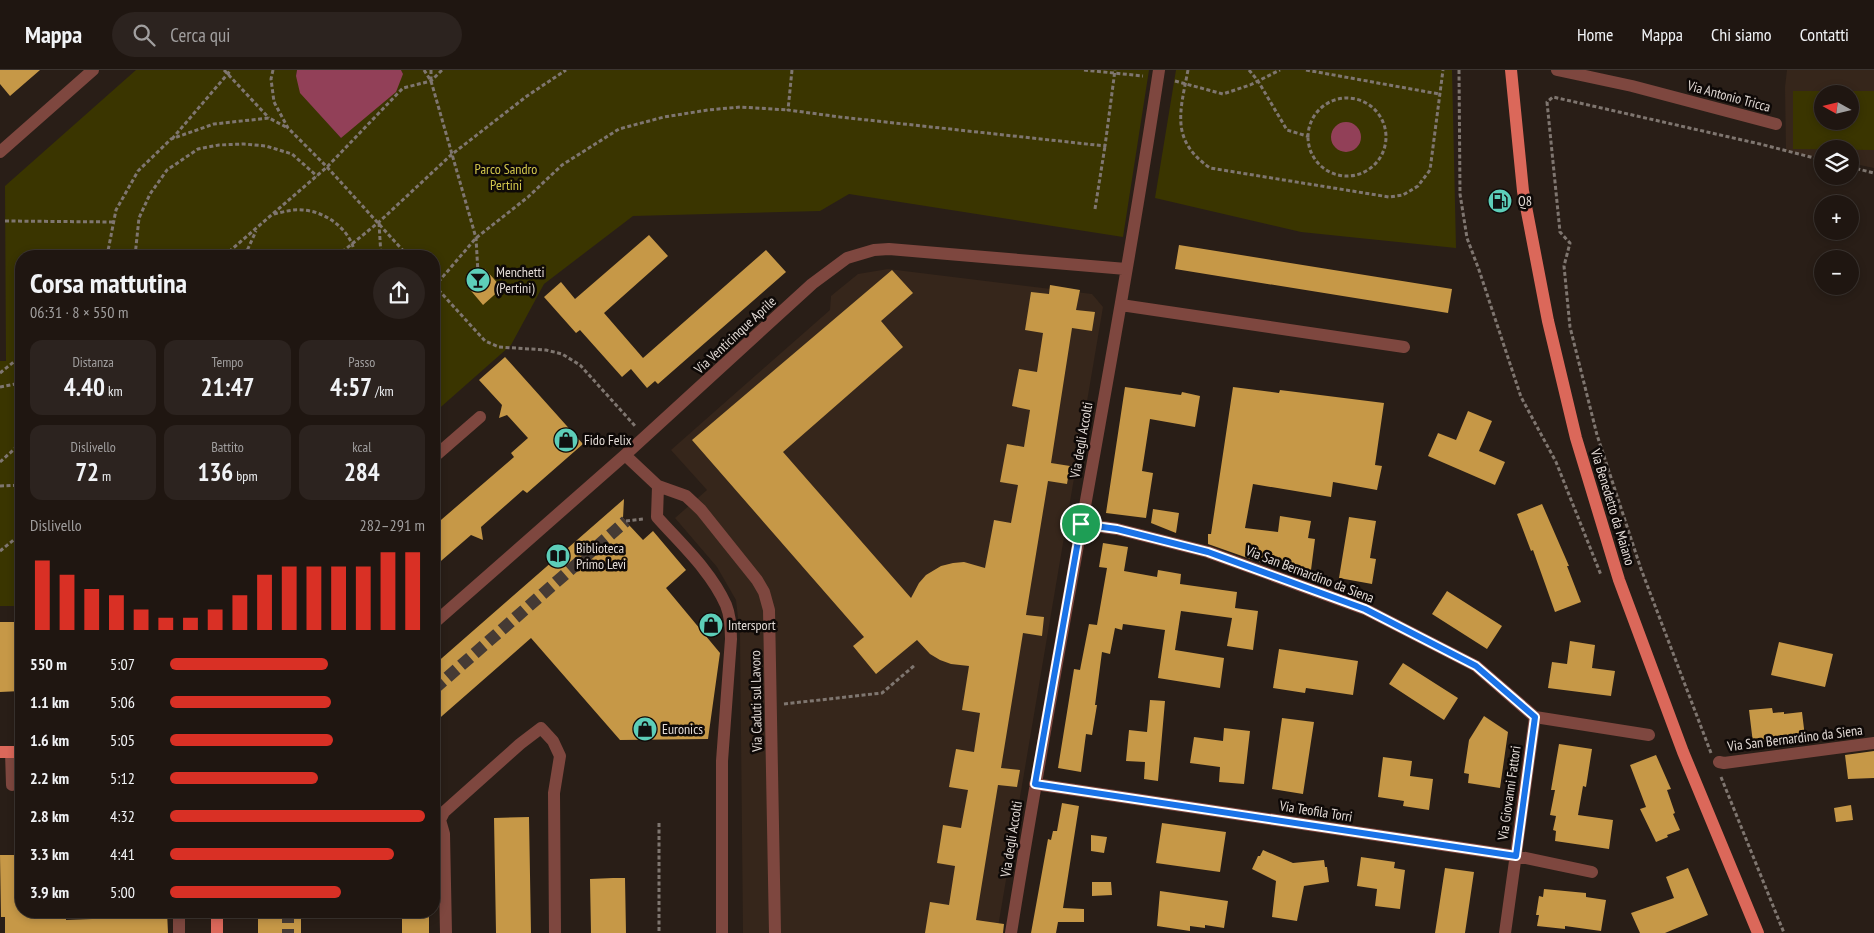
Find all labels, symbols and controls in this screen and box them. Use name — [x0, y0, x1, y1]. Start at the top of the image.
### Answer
search box — [112, 12, 462, 57]
text: Mappa — [25, 19, 82, 50]
icon: search — [130, 21, 158, 49]
text: Cerca qui — [170, 23, 230, 47]
text: Home — [1577, 23, 1614, 46]
text: Mappa — [1642, 23, 1683, 46]
text: Chi siamo — [1711, 23, 1772, 46]
text: Contatti — [1800, 23, 1849, 46]
street label: Via Antonio Tricca — [1684, 76, 1773, 116]
north arrow — [1814, 85, 1859, 130]
map controls — [1814, 85, 1859, 295]
button: layers — [1814, 140, 1859, 185]
park label: Parco Sandro Pertini — [475, 160, 537, 194]
fuel station icon: Q8 — [1487, 188, 1513, 214]
place label: Q8 — [1518, 192, 1532, 210]
button: + — [1814, 195, 1859, 240]
button: − — [1814, 250, 1859, 295]
place label: Menchetti (Pertini) — [496, 263, 545, 297]
text: Corsa mattutina — [30, 264, 187, 301]
button: share — [373, 267, 425, 319]
bar icon: Menchetti (Pertini) — [465, 267, 491, 293]
street label: Via Venticinque Aprile — [689, 292, 780, 378]
text: 06:31 · 8 × 550 m — [30, 302, 128, 322]
text: Distanza — [72, 353, 114, 371]
text: Tempo — [212, 353, 243, 371]
text: Passo — [348, 353, 375, 371]
text: 4.40 — [64, 371, 105, 403]
text: 21:47 — [200, 371, 255, 403]
text: 4:57 — [330, 371, 372, 403]
text: km — [105, 382, 123, 400]
text: /km — [372, 382, 394, 400]
street label: Via degli Accolti — [1065, 401, 1097, 480]
shop icon: Fido Felix — [553, 427, 579, 453]
place label: Fido Felix — [584, 431, 632, 449]
text: Dislivello — [71, 438, 116, 456]
text: Battito — [211, 438, 244, 456]
text: kcal — [352, 438, 371, 456]
street label: Via Benedetto da Maiano — [1586, 446, 1639, 567]
text: 72 — [75, 456, 99, 488]
text: 136 — [197, 456, 233, 488]
text: 284 — [344, 456, 380, 488]
text: m — [99, 467, 111, 485]
text: bpm — [233, 467, 258, 485]
pin — [1060, 503, 1102, 545]
icon: arrive — [1067, 510, 1095, 538]
text: Dislivello — [30, 515, 82, 535]
text: 282–291 m — [360, 515, 425, 535]
place label: Biblioteca Primo Levi — [576, 539, 626, 573]
street label: Via San Bernardino da Siena — [1242, 541, 1377, 607]
library icon: Biblioteca Primo Levi — [545, 543, 571, 569]
shop icon: Intersport — [698, 612, 724, 638]
place label: Intersport — [728, 616, 776, 634]
street label: Via Caduti sul Lavoro — [746, 650, 766, 753]
text: 550 m — [30, 654, 67, 674]
text: 5:07 — [110, 654, 135, 674]
text: 1.1 km — [30, 692, 69, 712]
text: 5:06 — [110, 692, 135, 712]
shop icon: Euronics — [632, 716, 658, 742]
place label: Euronics — [662, 720, 703, 738]
street label: Via San Bernardino da Siena — [1725, 721, 1864, 755]
text: 1.6 km — [30, 730, 69, 750]
text: 5:05 — [110, 730, 135, 750]
street label: Via Giovanni Fattori — [1493, 745, 1525, 842]
text: 2.2 km — [30, 768, 69, 788]
text: 5:12 — [110, 768, 135, 788]
street label: Via Teofila Torri — [1277, 796, 1354, 826]
street label: Via degli Accolti — [996, 800, 1026, 879]
text: 2.8 km — [30, 806, 69, 826]
text: 4:32 — [110, 806, 135, 826]
text: 3.3 km — [30, 844, 69, 864]
text: 4:41 — [110, 844, 135, 864]
text: 3.9 km — [30, 882, 69, 902]
text: 5:00 — [110, 882, 135, 902]

